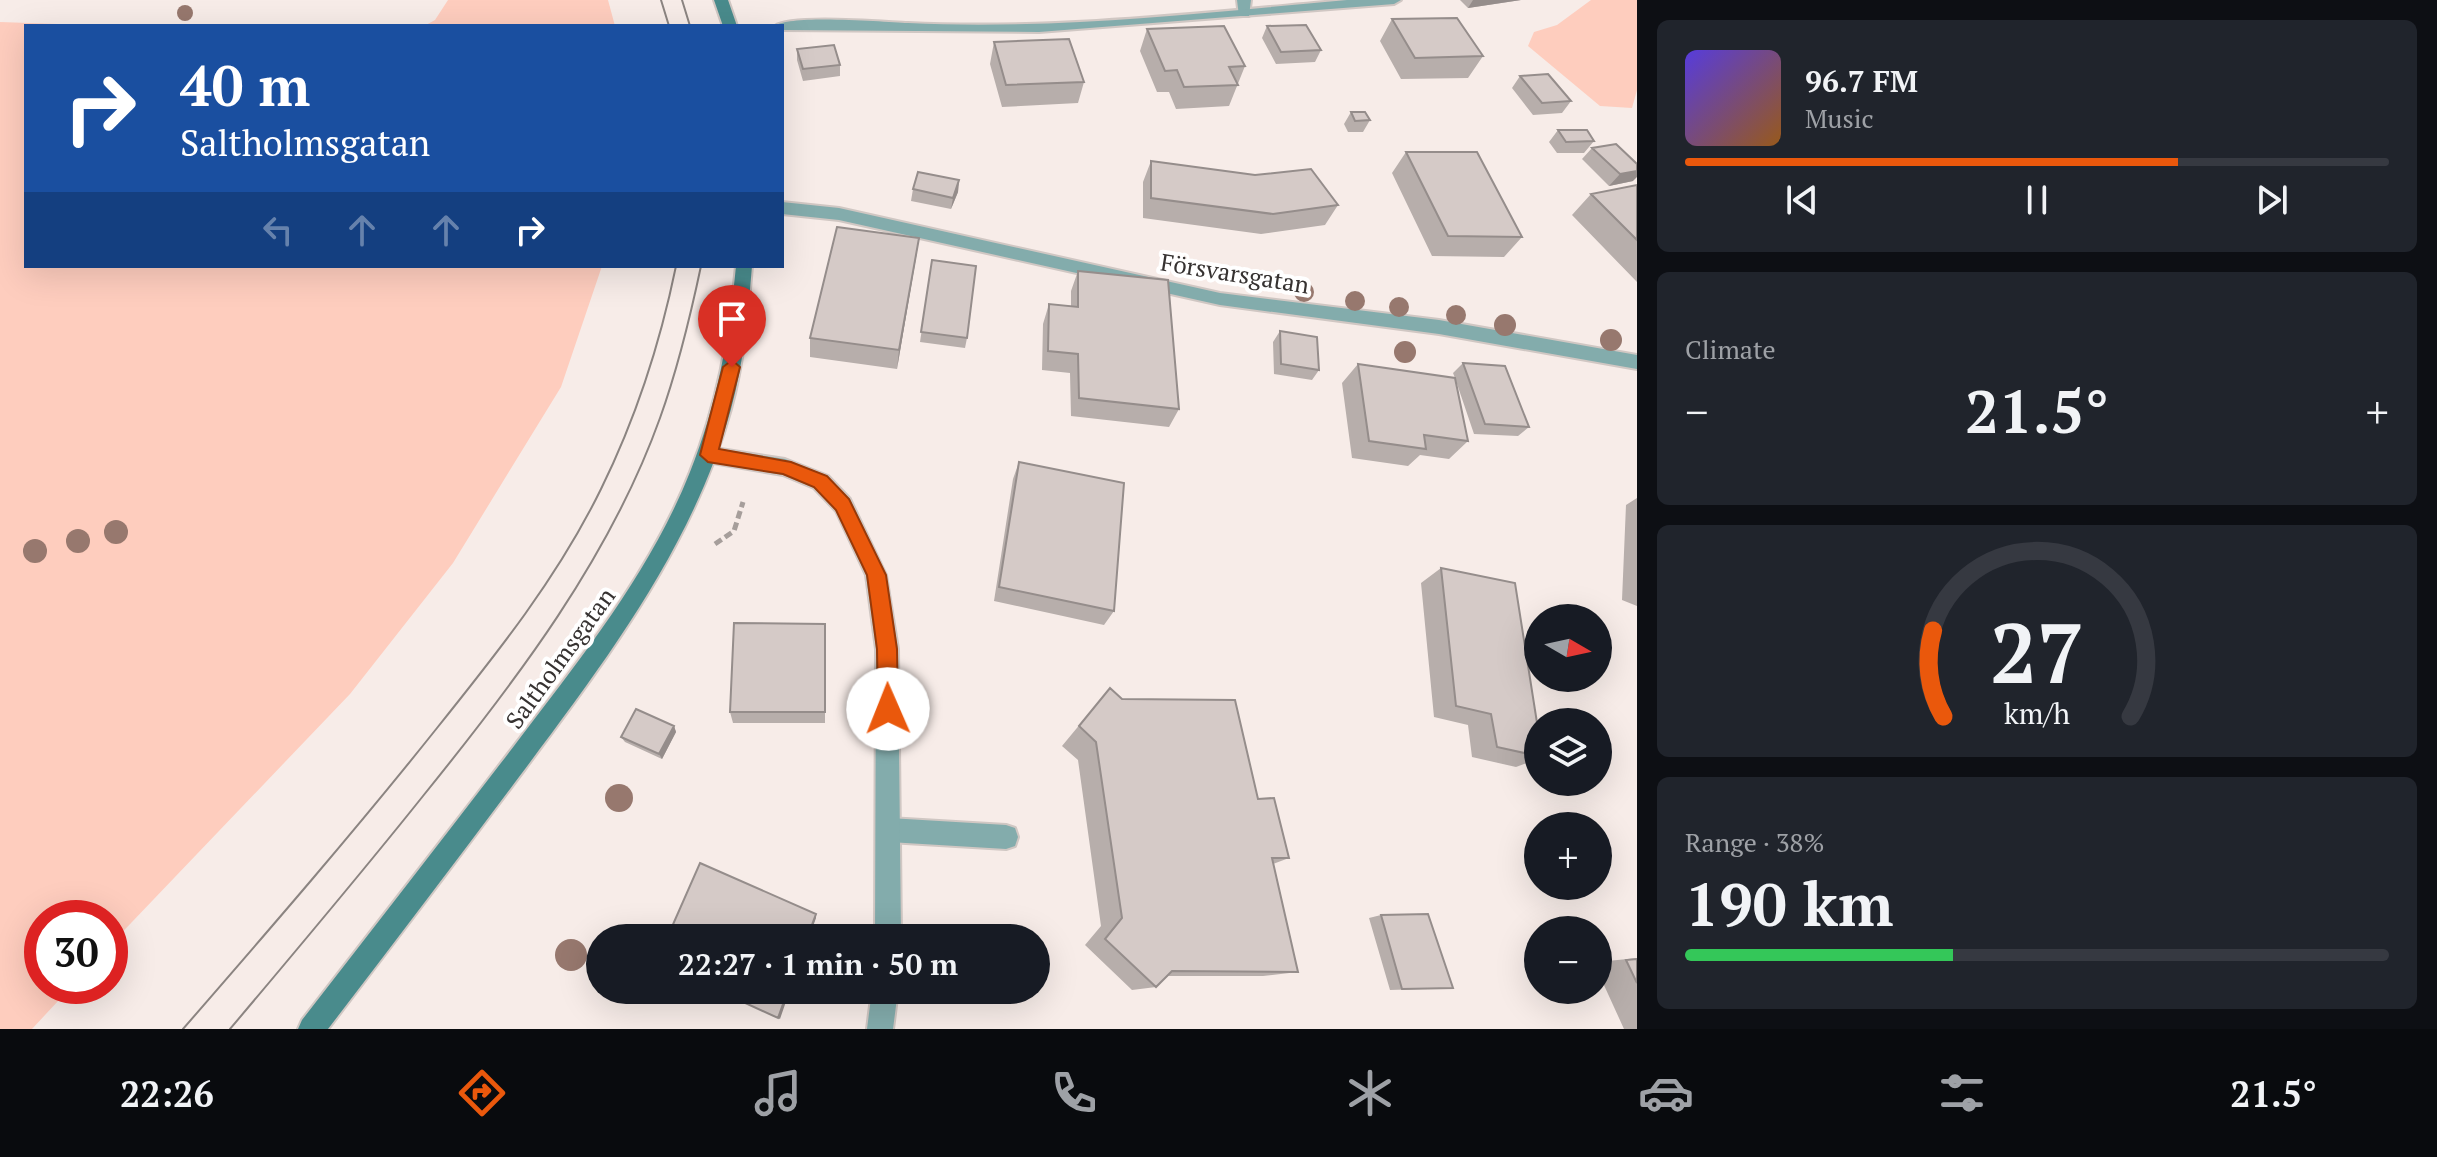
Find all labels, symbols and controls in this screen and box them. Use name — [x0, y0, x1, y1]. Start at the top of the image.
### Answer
text: 40 m — [180, 48, 310, 122]
icon: right — [48, 56, 152, 160]
text: 96.7 FM — [1805, 61, 1918, 101]
text: Music — [1805, 101, 1874, 135]
text: Saltholmsgatan — [180, 119, 430, 166]
icon: previous — [1780, 178, 1824, 222]
icon: pause — [2015, 178, 2059, 222]
icon: next — [2250, 178, 2294, 222]
icon: left — [256, 208, 300, 252]
icon: ahead — [340, 208, 384, 252]
icon: ahead — [424, 208, 468, 252]
icon: right — [508, 208, 552, 252]
street label: Försvarsgatan — [1158, 245, 1312, 301]
pin — [698, 285, 766, 367]
icon: arrive — [710, 297, 754, 341]
text: Climate — [1685, 332, 1776, 366]
text: 21.5° — [1965, 371, 2109, 450]
text: − — [1685, 382, 1708, 441]
text: + — [2366, 382, 2389, 441]
street label: Saltholmsgatan — [498, 581, 622, 735]
text: 27 — [1990, 596, 2084, 706]
north arrow — [1524, 604, 1612, 692]
map controls — [1524, 604, 1612, 1004]
position arrow — [846, 667, 930, 751]
text: km/h — [2004, 694, 2070, 732]
button: layers — [1524, 708, 1612, 796]
button: + — [1524, 812, 1612, 900]
text: Range · 38% — [1685, 825, 1824, 859]
text: 190 km — [1685, 864, 1893, 943]
speed limit sign: 30 — [24, 900, 128, 1004]
button: − — [1524, 916, 1612, 1004]
text: 22:27 · 1 min · 50 m — [678, 944, 958, 984]
icon: directions — [454, 1065, 510, 1121]
icon: music — [750, 1065, 806, 1121]
icon: phone — [1046, 1065, 1102, 1121]
icon: climate — [1342, 1065, 1398, 1121]
icon: car — [1638, 1065, 1694, 1121]
icon: filters — [1934, 1065, 1990, 1121]
text: 22:26 — [120, 1070, 214, 1117]
text: 21.5° — [2230, 1070, 2317, 1117]

